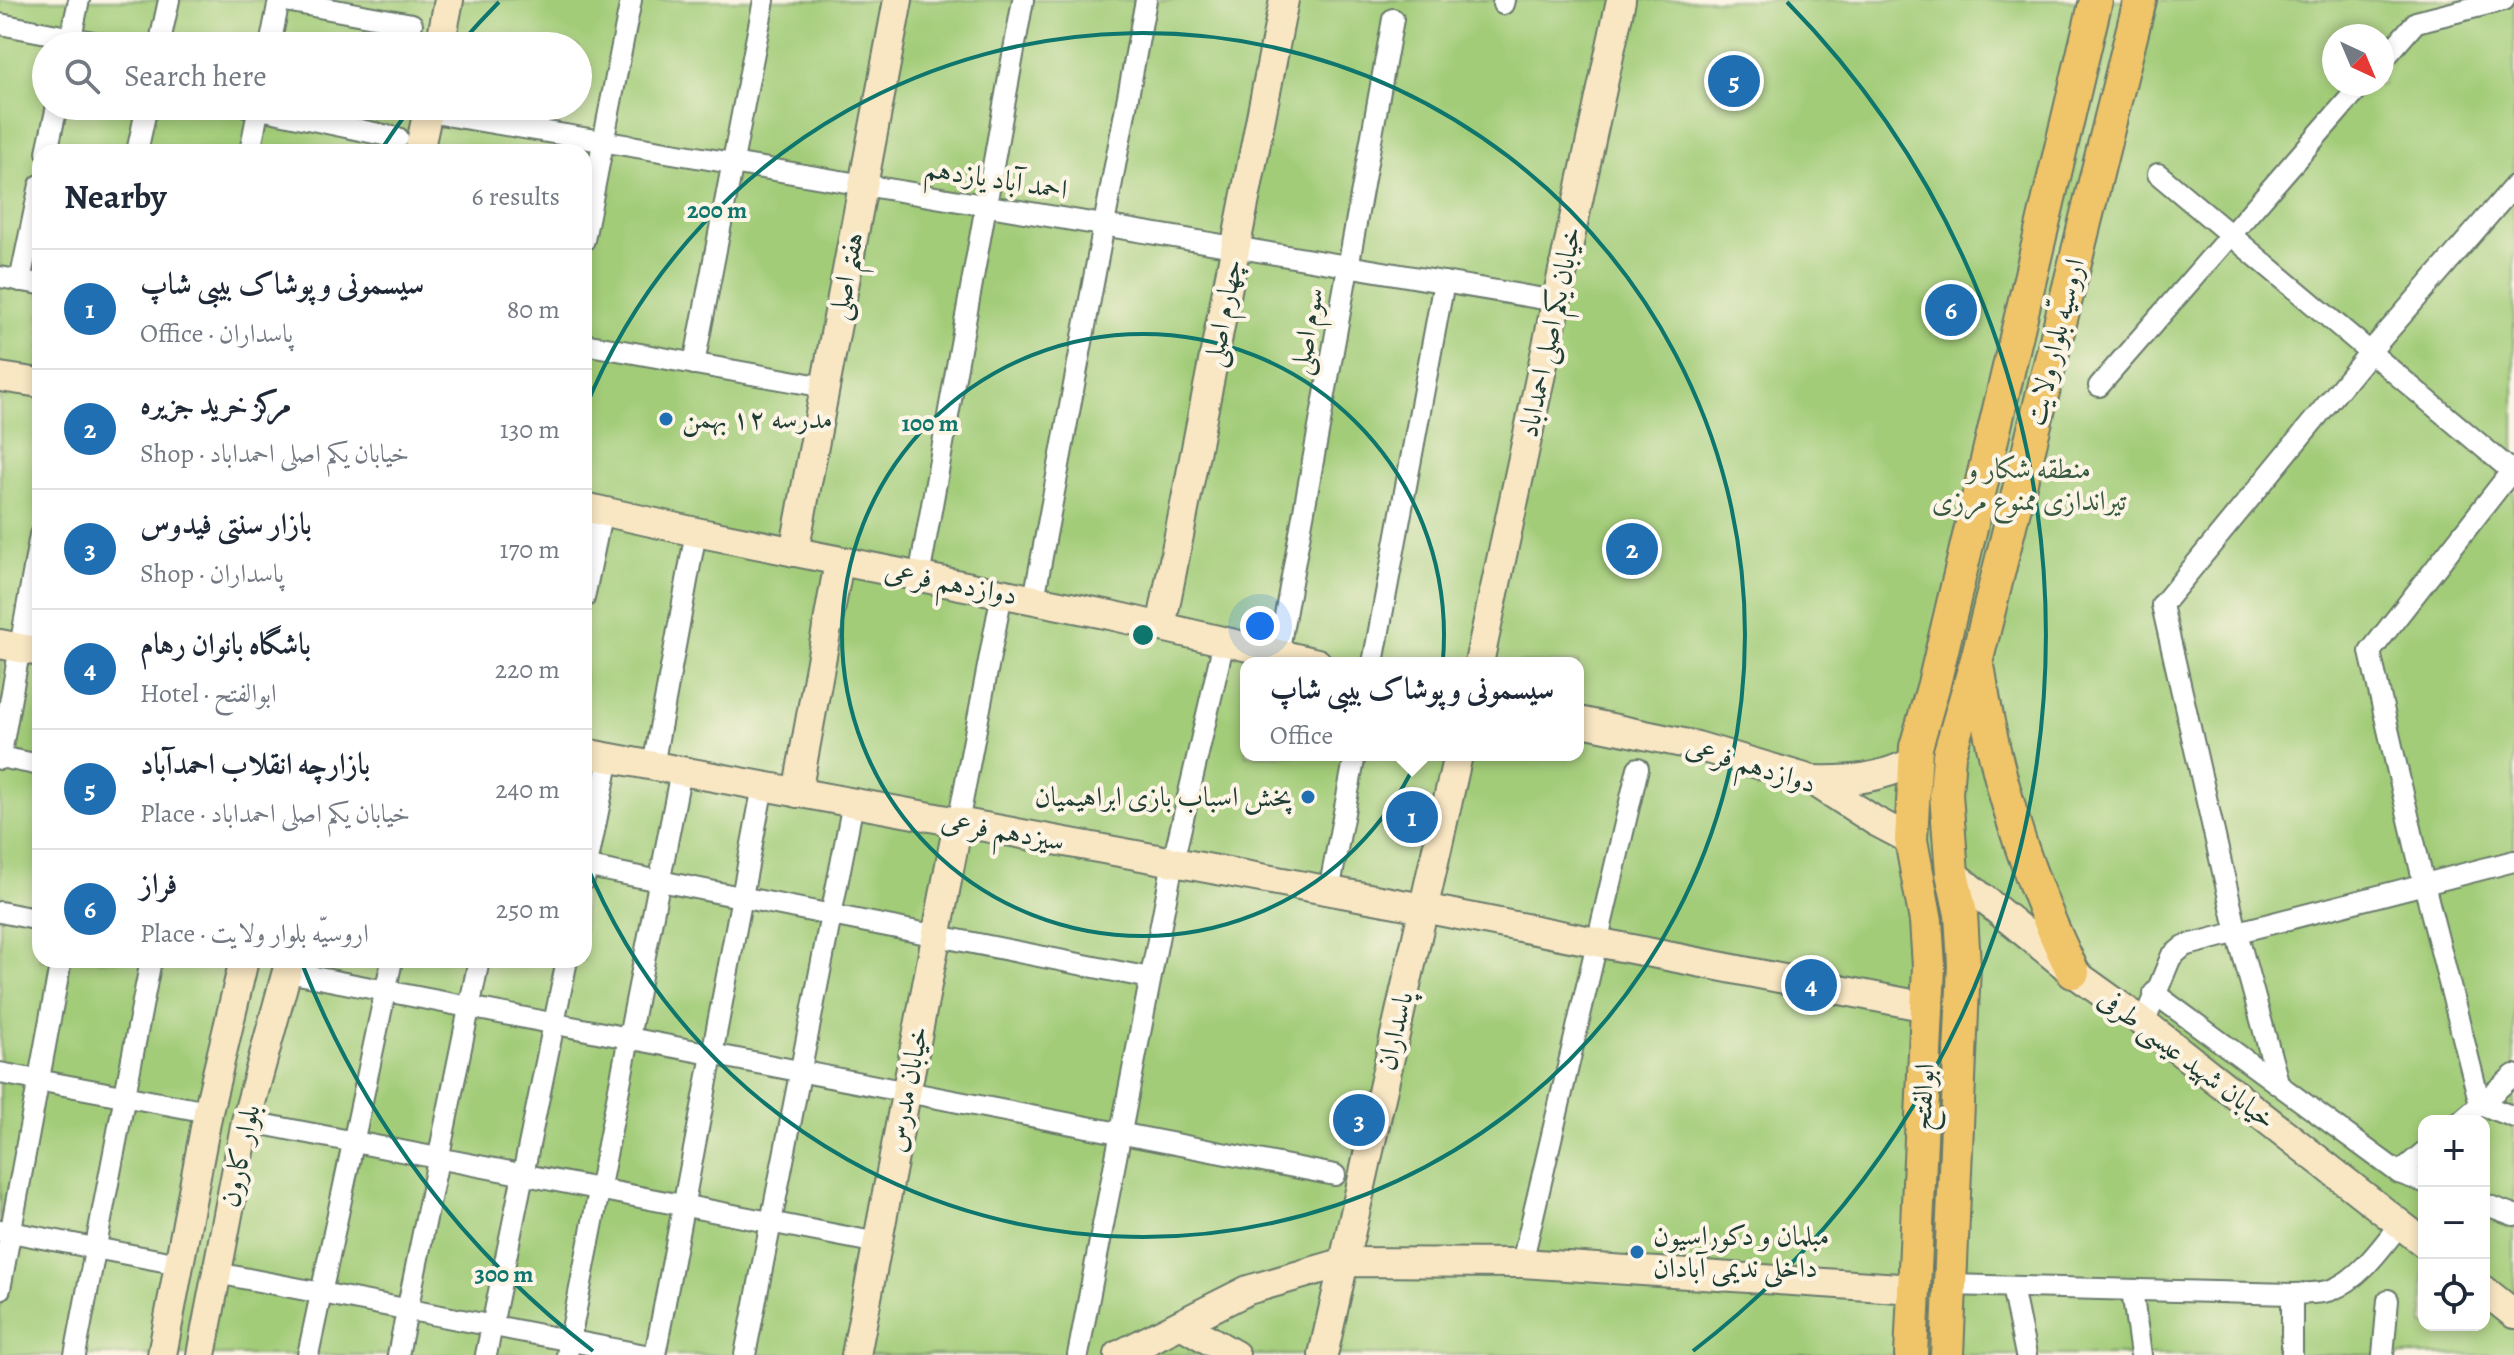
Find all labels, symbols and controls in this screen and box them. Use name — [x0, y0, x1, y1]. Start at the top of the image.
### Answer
north arrow — [2322, 24, 2394, 96]
search box — [32, 32, 592, 120]
pin: 5 — [1708, 51, 1760, 111]
icon: search — [60, 54, 104, 98]
text: Search here — [124, 56, 267, 96]
street label: احمد آباد یازدهم — [921, 149, 1070, 216]
text: Nearby — [64, 173, 167, 220]
text: 6 results — [472, 179, 560, 214]
text: 200 m — [687, 194, 747, 226]
street label: خیابان یکم اصلی احمداباد — [1509, 223, 1598, 443]
street label: هفتم اصلی — [819, 229, 881, 325]
street label: اروسیّه بلوار ولایت — [2015, 254, 2094, 429]
street label: چهارم اصلی — [1194, 256, 1257, 371]
text: سیسمونی و پوشاک بیبی شاپ — [140, 264, 424, 304]
pin: 6 — [1925, 280, 1977, 340]
street label: سوم اصلی — [1281, 284, 1338, 378]
text: 1 — [85, 292, 95, 327]
text: 80 m — [507, 292, 560, 327]
text: Office · پاسداران — [140, 316, 293, 351]
text: مرکز خرید جزیره — [140, 384, 291, 424]
place label: مدرسه ۱۲ بهمن — [682, 400, 833, 438]
text: 100 m — [901, 407, 959, 439]
marker: مدرسه ۱۲ بهمن — [657, 410, 675, 428]
text: 2 — [84, 412, 96, 447]
text: 130 m — [500, 412, 560, 447]
text: Shop · خیابان یکم اصلی احمداباد — [140, 436, 409, 471]
park label: منطقه شکار و تیراندازی ممنوع مرزی — [1932, 450, 2127, 524]
text: بازار سنتی فیدوس — [140, 504, 312, 544]
pin: 2 — [1606, 519, 1658, 579]
text: 3 — [84, 532, 96, 567]
text: 170 m — [500, 532, 560, 567]
street label: دوازدهم فرعی — [880, 552, 1021, 621]
text: Shop · پاسداران — [140, 556, 284, 591]
your location — [1240, 606, 1280, 646]
centre of rings — [1129, 621, 1157, 649]
text: باشگاه بانوان رهام — [140, 624, 311, 664]
text: 4 — [84, 652, 96, 687]
text: 220 m — [495, 652, 560, 687]
popup — [1240, 657, 1584, 761]
text: سیسمونی و پوشاک بیبی شاپ — [1270, 669, 1554, 709]
text: Hotel · ابوالفتح — [140, 676, 277, 711]
text: Office — [1270, 718, 1333, 753]
street label: دوازدهم فرعی — [1679, 727, 1821, 810]
text: بازارچه انقلاب احمدآباد — [140, 744, 370, 784]
text: 5 — [84, 772, 96, 807]
text: 240 m — [495, 772, 560, 807]
place label: پخش اسباب بازی ابراهیمیان — [1035, 778, 1293, 816]
pin: 1 — [1386, 787, 1438, 847]
marker: پخش اسباب بازی ابراهیمیان — [1299, 788, 1317, 806]
text: Place · خیابان یکم اصلی احمداباد — [140, 796, 410, 831]
street label: سیزدهم فرعی — [937, 801, 1068, 867]
text: فراز — [140, 864, 178, 904]
text: 6 — [84, 892, 96, 927]
text: 250 m — [496, 892, 560, 927]
text: Place · اروسیّه بلوار ولایت — [140, 916, 369, 951]
pin: 4 — [1785, 955, 1837, 1015]
street label: خیابان شهید عیسی طرفی — [2091, 980, 2283, 1138]
street label: پاسداران — [1367, 986, 1424, 1075]
street label: خیابان مدرس — [876, 1023, 938, 1155]
street label: ابوالفتح — [1902, 1062, 1949, 1132]
pin: 3 — [1333, 1090, 1385, 1150]
street label: بلوار کارون — [211, 1101, 269, 1211]
map controls — [2418, 1115, 2490, 1331]
button: + — [2418, 1115, 2490, 1187]
button: − — [2418, 1187, 2490, 1259]
place label: مبلمان و دکوراسیون داخلی ندیمی آبادان — [1653, 1217, 1830, 1288]
marker: مبلمان و دکوراسیون داخلی ندیمی آبادان — [1628, 1243, 1646, 1261]
text: 300 m — [475, 1258, 533, 1290]
button: locate — [2418, 1259, 2490, 1331]

